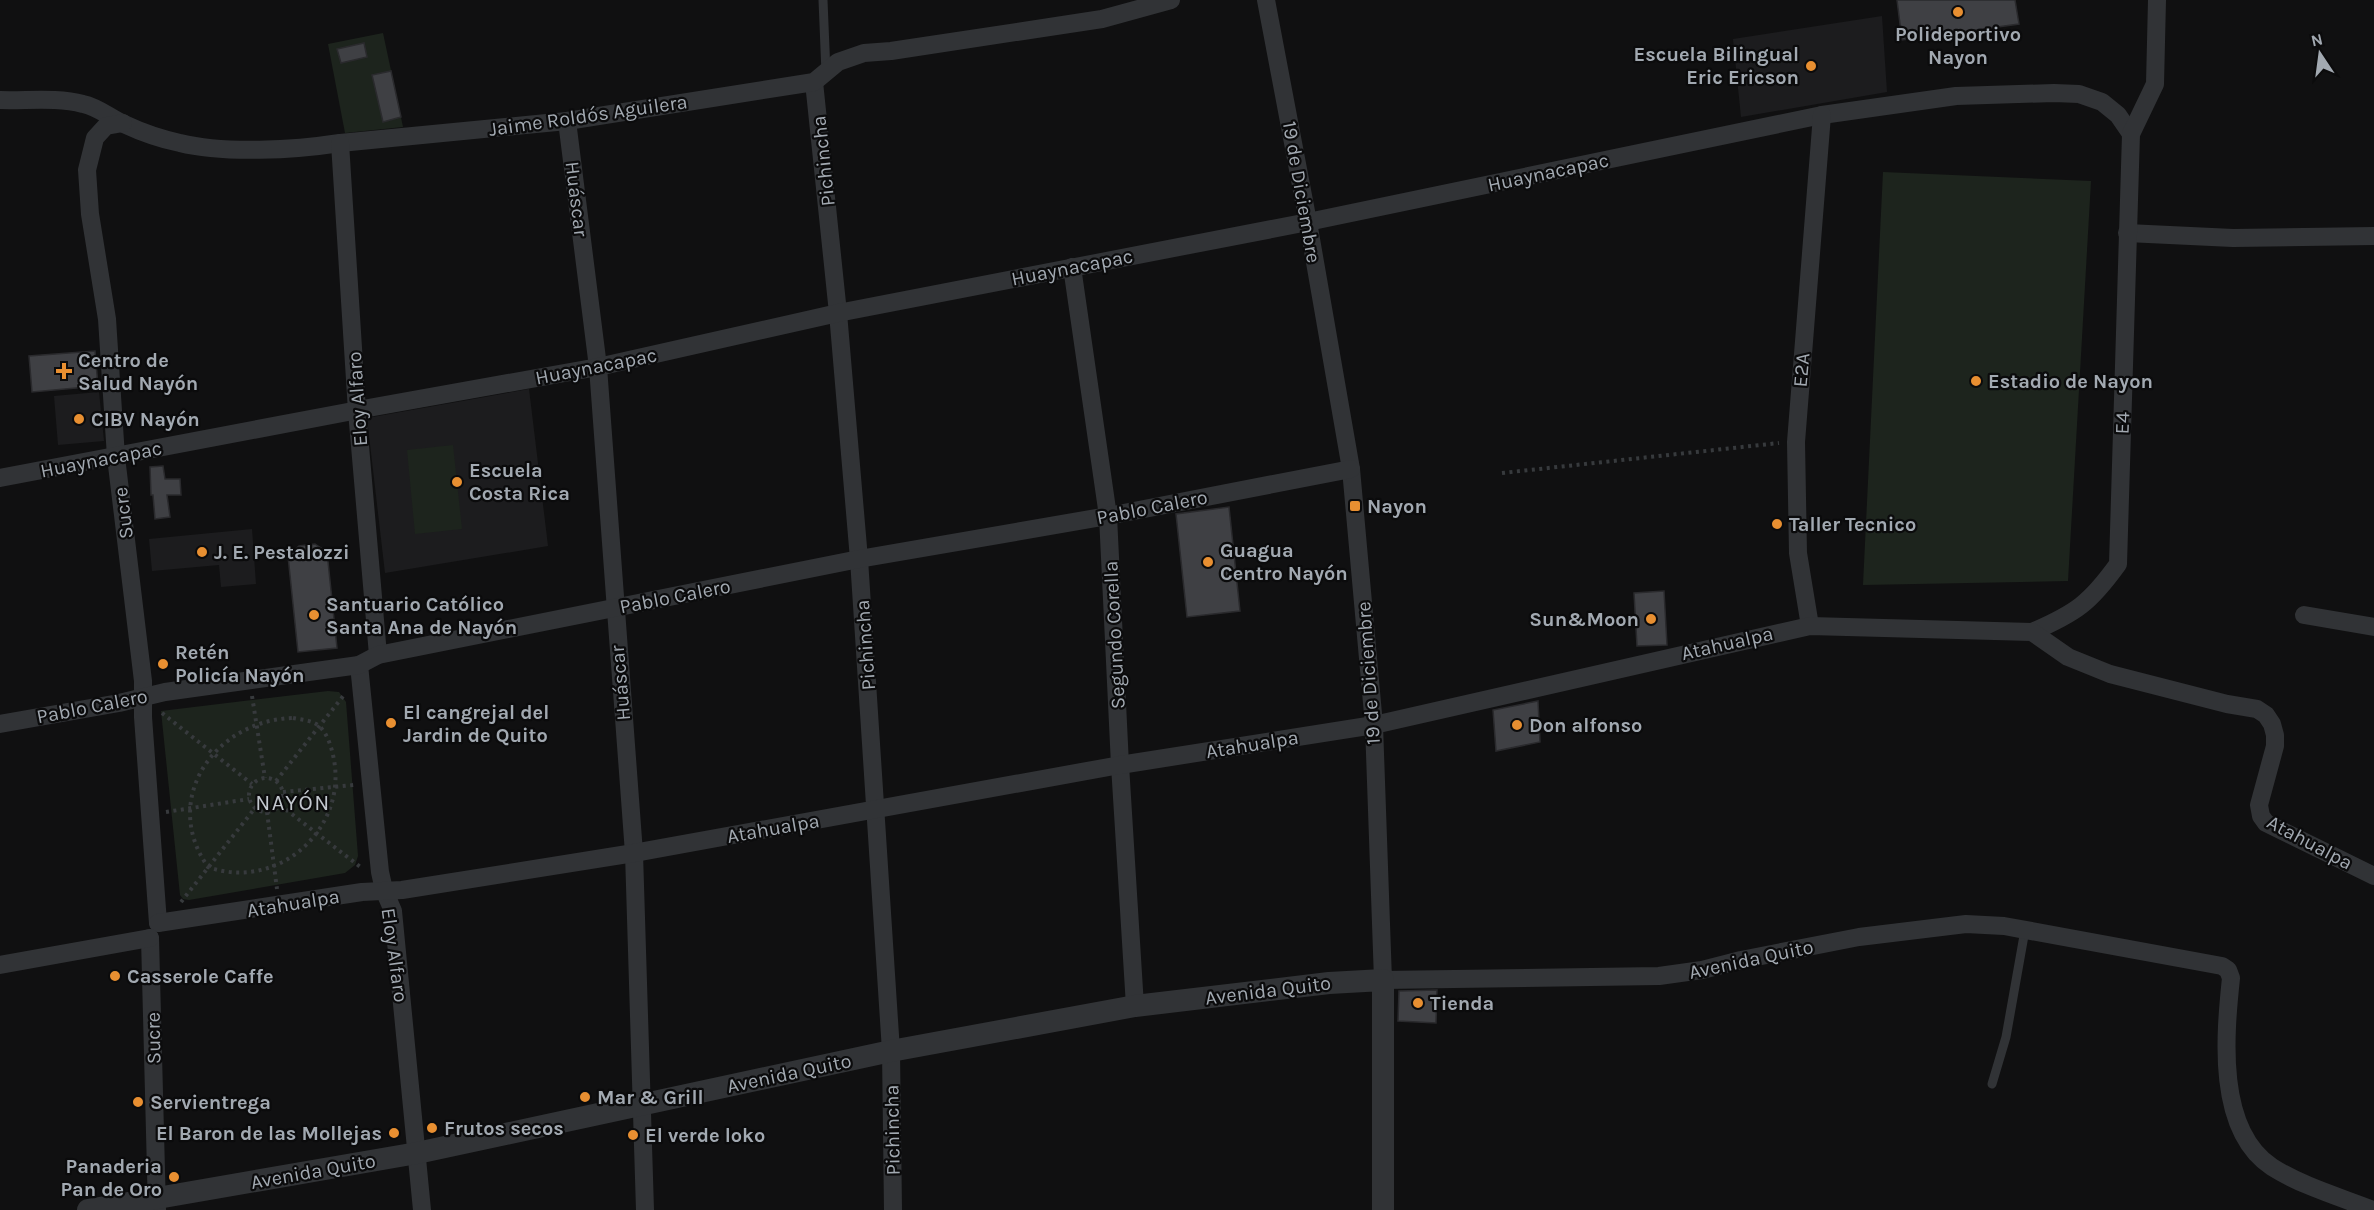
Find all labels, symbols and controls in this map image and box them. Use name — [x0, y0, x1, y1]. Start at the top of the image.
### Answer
marker: Polideportivo Nayon — [1951, 5, 1965, 19]
place label: Polideportivo Nayon — [1895, 23, 2021, 69]
north arrow — [2290, 24, 2350, 84]
text: N — [2309, 29, 2324, 50]
place label: Escuela Bilingual Eric Ericson — [1634, 43, 1799, 89]
marker: Escuela Bilingual Eric Ericson — [1804, 59, 1818, 73]
street label: Jaime Roldós Aguilera — [487, 90, 689, 141]
street label: Pichincha — [807, 115, 840, 207]
street label: 19 de Diciembre — [1278, 119, 1325, 265]
street label: Huaynacapac — [1485, 148, 1611, 197]
street label: Huáscar — [560, 160, 593, 239]
street label: Huaynacapac — [1009, 244, 1135, 291]
street label: Huaynacapac — [533, 343, 659, 390]
place label: Centro de Salud Nayón — [78, 349, 198, 395]
street label: Eloy Alfaro — [343, 351, 372, 447]
street label: E2A — [1789, 352, 1814, 388]
marker: Centro de Salud Nayón — [55, 362, 73, 380]
place label: Estadio de Nayon — [1988, 370, 2153, 393]
marker: Estadio de Nayon — [1969, 374, 1983, 388]
place label: CIBV Nayón — [91, 408, 200, 431]
street label: E4 — [2111, 411, 2134, 435]
marker: CIBV Nayón — [72, 412, 86, 426]
street label: Huaynacapac — [38, 436, 164, 483]
place label: Escuela Costa Rica — [469, 459, 570, 505]
marker: Escuela Costa Rica — [450, 475, 464, 489]
street label: Pablo Calero — [1095, 485, 1210, 530]
street label: Sucre — [109, 486, 138, 540]
place label: Nayon — [1367, 495, 1427, 518]
marker: Nayon — [1348, 499, 1362, 513]
place label: Taller Tecnico — [1789, 513, 1916, 536]
marker: Taller Tecnico — [1770, 517, 1784, 531]
place label: Guagua Centro Nayón — [1220, 539, 1348, 585]
place label: J. E. Pestalozzi — [214, 541, 349, 564]
marker: J. E. Pestalozzi — [195, 545, 209, 559]
marker: Guagua Centro Nayón — [1201, 555, 1215, 569]
street label: Segundo Corella — [1099, 560, 1130, 710]
street label: Pablo Calero — [618, 574, 733, 619]
place label: Santuario Católico Santa Ana de Nayón — [326, 593, 517, 639]
street label: Pichincha — [851, 599, 880, 691]
street label: 19 de Diciembre — [1352, 601, 1385, 745]
marker: Santuario Católico Santa Ana de Nayón — [307, 608, 321, 622]
place label: Sun&Moon — [1529, 608, 1639, 631]
marker: Sun&Moon — [1644, 612, 1658, 626]
street label: Atahualpa — [1679, 622, 1775, 665]
place label: Retén Policía Nayón — [175, 641, 304, 687]
street label: Huáscar — [606, 644, 635, 722]
marker: Retén Policía Nayón — [156, 657, 170, 671]
street label: Pablo Calero — [35, 684, 150, 729]
place label: El cangrejal del Jardin de Quito — [403, 701, 549, 747]
place label: Don alfonso — [1529, 714, 1642, 737]
marker: El cangrejal del Jardin de Quito — [384, 716, 398, 730]
marker: Don alfonso — [1510, 718, 1524, 732]
street label: Atahualpa — [1204, 726, 1300, 763]
district label: NAYÓN — [255, 789, 331, 816]
street label: Atahualpa — [725, 809, 821, 848]
street label: Atahualpa — [2263, 810, 2356, 875]
street label: Atahualpa — [245, 885, 341, 922]
street label: Eloy Alfaro — [377, 906, 413, 1004]
street label: Avenida Quito — [1687, 935, 1815, 984]
place label: Casserole Caffe — [127, 965, 274, 988]
marker: Casserole Caffe — [108, 969, 122, 983]
street label: Avenida Quito — [1204, 971, 1332, 1010]
place label: Tienda — [1430, 992, 1494, 1015]
marker: Tienda — [1411, 996, 1425, 1010]
street label: Sucre — [142, 1012, 165, 1064]
street label: Avenida Quito — [725, 1049, 853, 1098]
street label: Pichincha — [880, 1084, 905, 1176]
place label: Mar & Grill — [597, 1086, 704, 1109]
marker: Mar & Grill — [578, 1090, 592, 1104]
place label: Servientrega — [150, 1091, 271, 1114]
marker: Servientrega — [131, 1095, 145, 1109]
place label: Frutos secos — [444, 1117, 564, 1140]
marker: Frutos secos — [425, 1121, 439, 1135]
place label: El Baron de las Mollejas — [156, 1122, 382, 1145]
place label: El verde loko — [645, 1124, 765, 1147]
marker: El Baron de las Mollejas — [387, 1126, 401, 1140]
marker: El verde loko — [626, 1128, 640, 1142]
street label: Avenida Quito — [249, 1149, 377, 1194]
place label: Panaderia Pan de Oro — [60, 1155, 162, 1201]
marker: Panaderia Pan de Oro — [167, 1170, 181, 1184]

